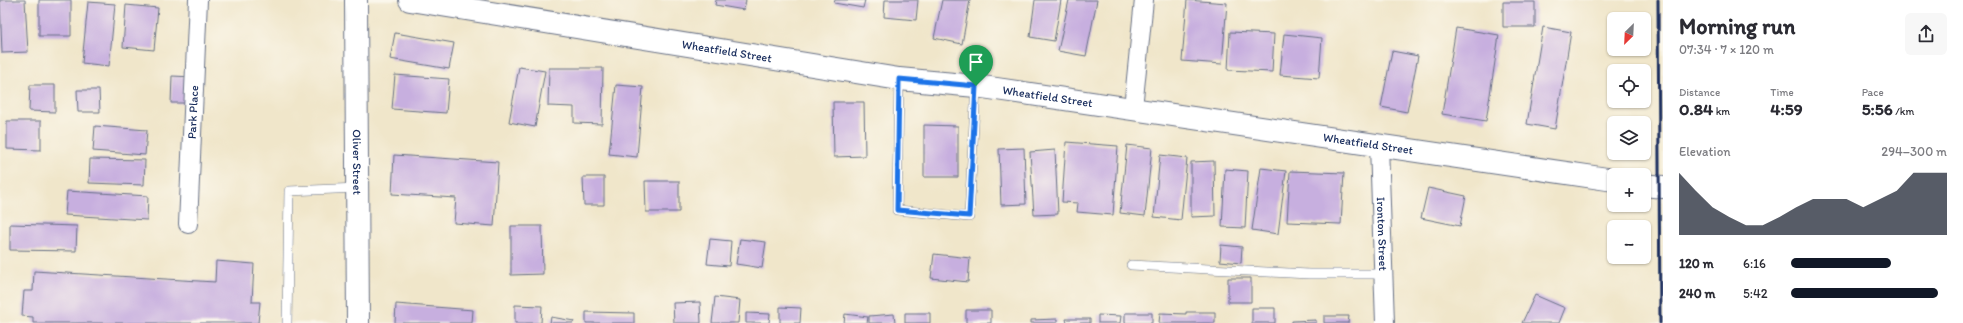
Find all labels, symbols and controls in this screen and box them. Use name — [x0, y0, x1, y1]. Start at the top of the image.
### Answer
north arrow — [1607, 12, 1651, 56]
map controls — [1607, 12, 1651, 264]
text: Morning run — [1679, 13, 1795, 40]
button: share — [1905, 13, 1947, 55]
street label: Wheatfield Street — [681, 37, 773, 65]
text: 07:34 · 7 × 120 m — [1679, 42, 1774, 57]
pin — [959, 45, 993, 86]
icon: arrive — [965, 51, 987, 73]
button: locate — [1607, 64, 1651, 108]
street label: Wheatfield Street — [1002, 83, 1094, 110]
street label: Park Place — [185, 85, 201, 139]
text: Distance — [1679, 86, 1720, 99]
text: Time — [1770, 86, 1794, 99]
text: Pace — [1862, 86, 1884, 99]
text: 0.84 — [1679, 99, 1713, 119]
text: 4:59 — [1770, 99, 1803, 119]
text: 5:56 — [1862, 99, 1893, 119]
text: km — [1713, 105, 1730, 118]
text: /km — [1893, 105, 1914, 118]
button: layers — [1607, 116, 1651, 160]
street label: Oliver Street — [350, 129, 364, 195]
street label: Wheatfield Street — [1322, 130, 1415, 157]
text: Elevation — [1679, 144, 1731, 159]
text: 294–300 m — [1881, 144, 1947, 159]
button: + — [1607, 168, 1651, 212]
street label: Ironton Street — [1374, 197, 1390, 272]
button: − — [1607, 220, 1651, 264]
text: 120 m — [1679, 256, 1714, 271]
text: 6:16 — [1743, 256, 1766, 271]
text: 240 m — [1679, 286, 1716, 301]
text: 5:42 — [1743, 286, 1768, 301]

